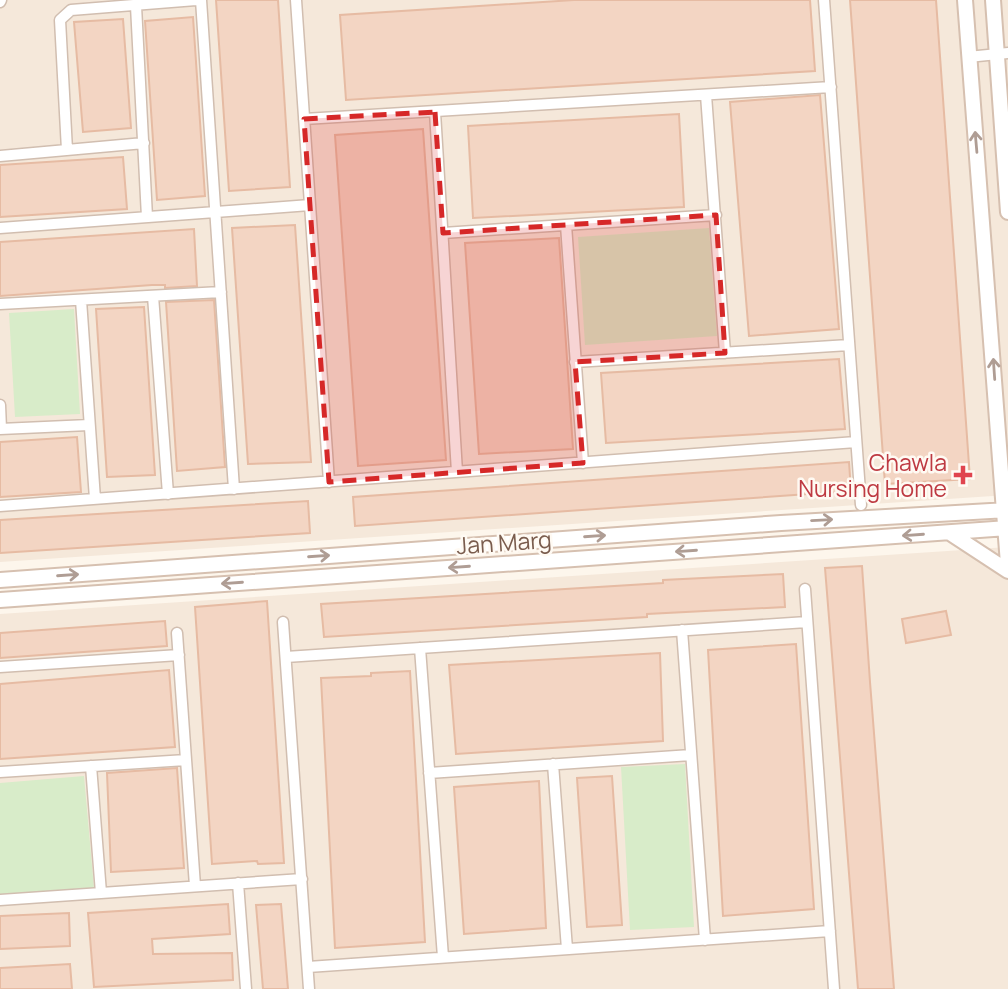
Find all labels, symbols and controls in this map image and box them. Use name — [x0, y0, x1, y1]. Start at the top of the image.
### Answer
one-way arrow — [969, 131, 982, 154]
one-way arrow — [987, 358, 1000, 381]
place label: Chawla Nursing Home — [798, 446, 947, 504]
marker: Chawla Nursing Home — [953, 465, 973, 485]
one-way arrow — [810, 514, 833, 527]
street label: Jan Marg — [455, 523, 553, 561]
one-way arrow — [583, 529, 606, 542]
one-way arrow — [902, 529, 925, 542]
one-way arrow — [675, 545, 698, 558]
one-way arrow — [308, 549, 330, 562]
one-way arrow — [448, 561, 471, 574]
one-way arrow — [56, 568, 79, 581]
one-way arrow — [221, 577, 244, 590]

